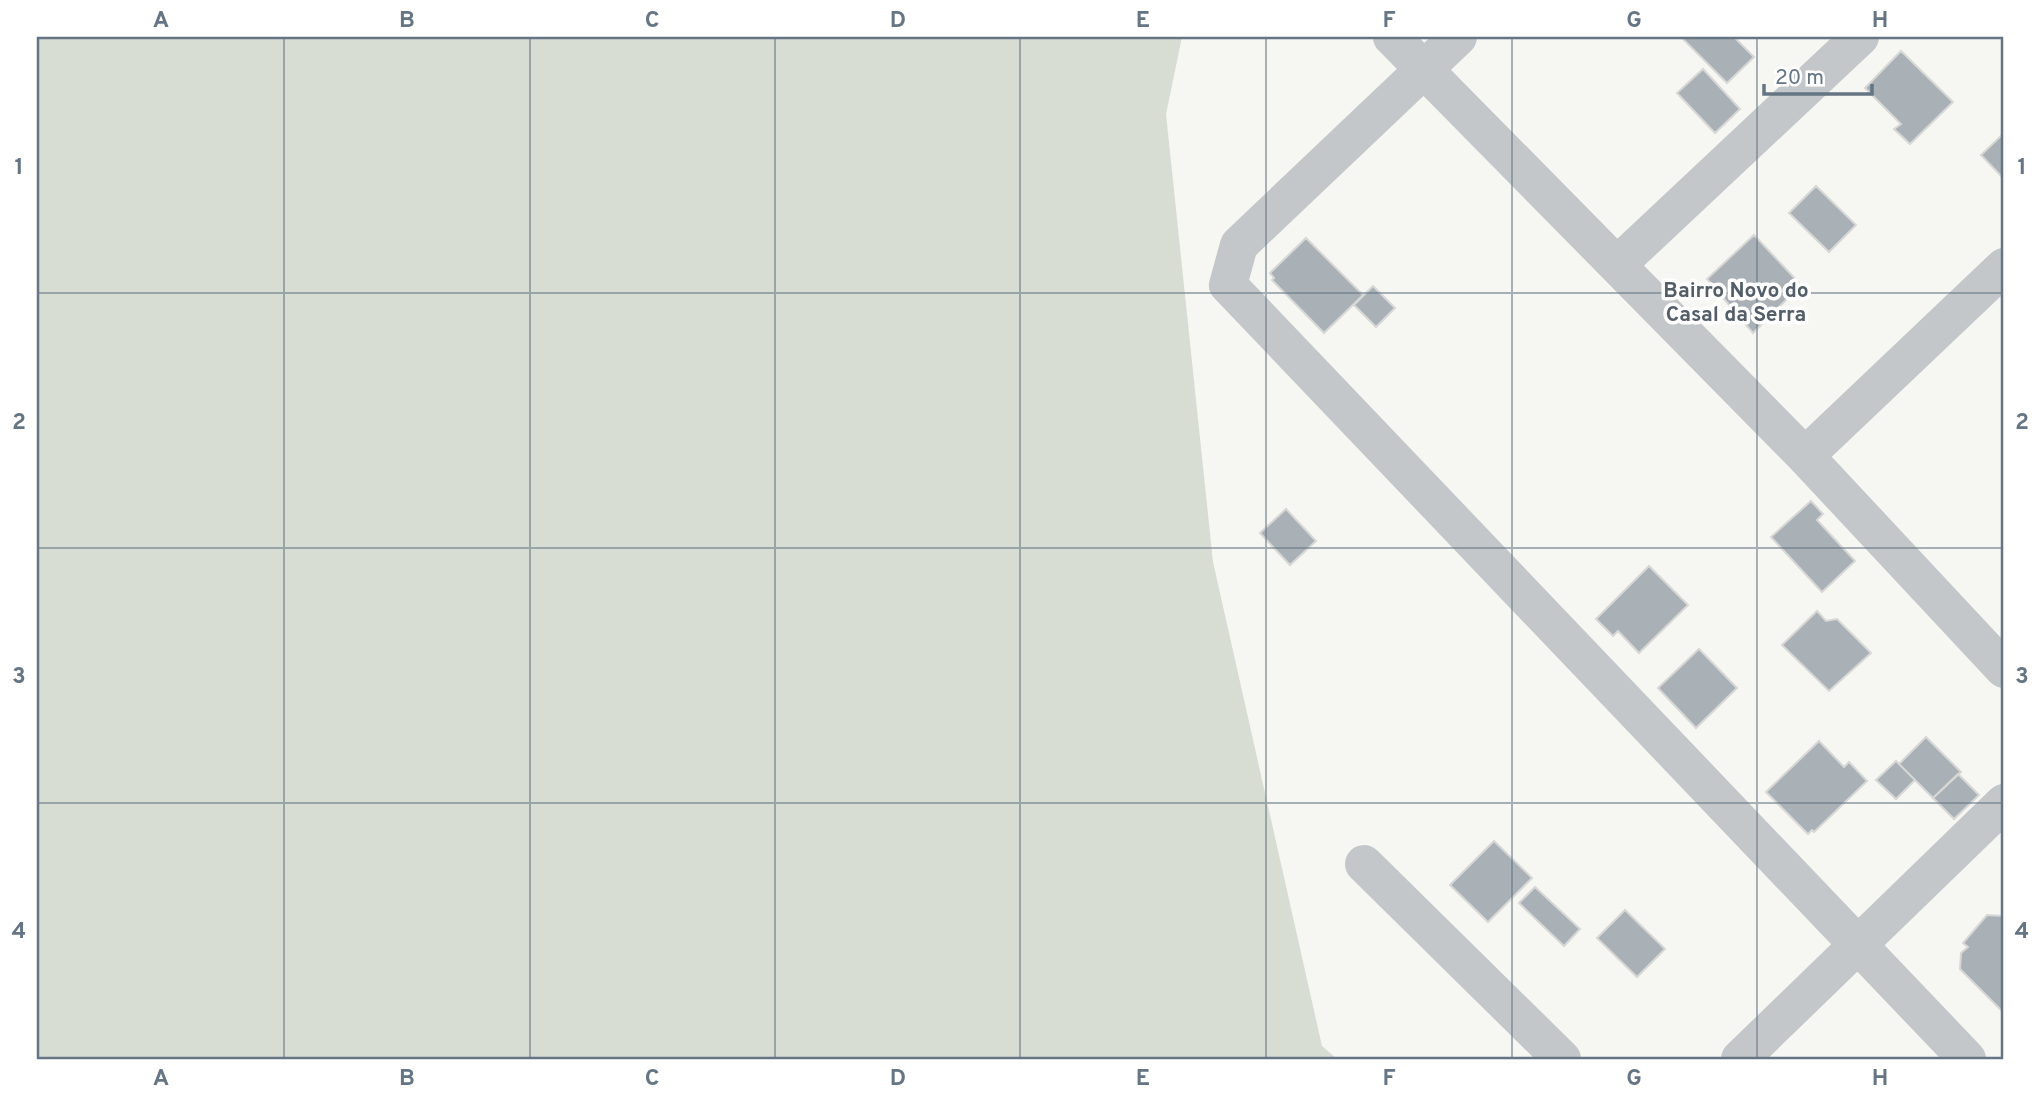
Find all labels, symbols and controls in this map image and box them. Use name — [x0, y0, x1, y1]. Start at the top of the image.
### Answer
text: A — [153, 7, 169, 36]
text: B — [399, 7, 415, 36]
text: C — [645, 7, 659, 36]
text: D — [890, 7, 906, 36]
text: E — [1136, 7, 1150, 36]
text: F — [1382, 7, 1396, 36]
text: G — [1626, 7, 1642, 36]
text: H — [1872, 7, 1888, 36]
scale bar — [1764, 52, 1873, 96]
text: 20 m — [1775, 65, 1824, 92]
text: 1 — [14, 154, 24, 183]
text: 1 — [2017, 154, 2027, 183]
district label: Bairro Novo do Casal da Serra — [1663, 278, 1809, 329]
text: 2 — [12, 409, 26, 438]
text: 2 — [2015, 409, 2029, 438]
text: 3 — [12, 663, 26, 692]
text: 3 — [2015, 663, 2029, 692]
text: 4 — [12, 918, 26, 947]
text: 4 — [2015, 918, 2029, 947]
text: A — [153, 1065, 169, 1094]
text: B — [399, 1065, 415, 1094]
text: C — [645, 1065, 659, 1094]
text: D — [890, 1065, 906, 1094]
text: E — [1136, 1065, 1150, 1094]
text: F — [1382, 1065, 1396, 1094]
text: G — [1626, 1065, 1642, 1094]
text: H — [1872, 1065, 1888, 1094]

